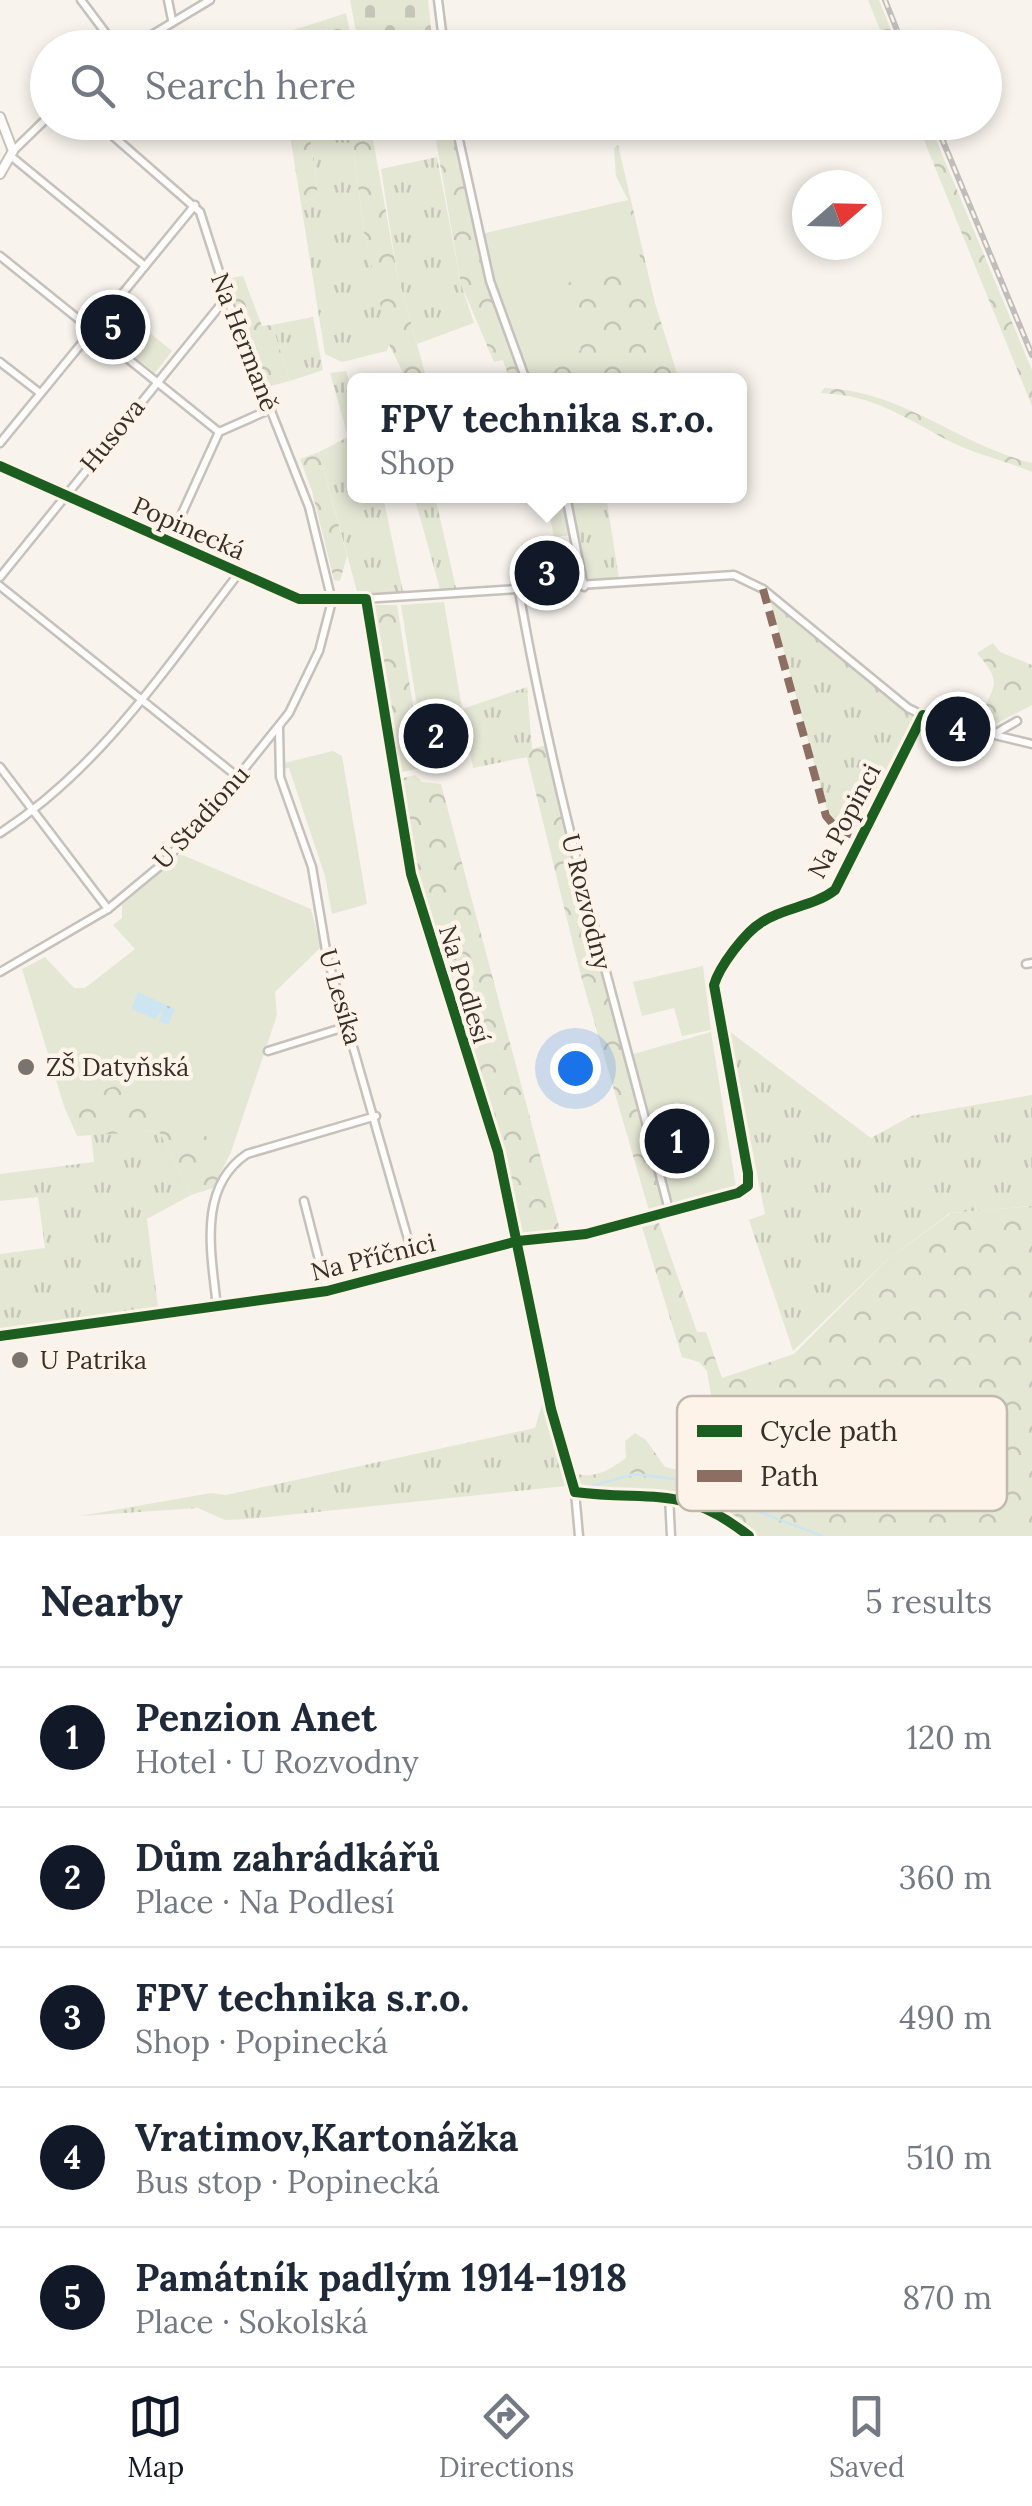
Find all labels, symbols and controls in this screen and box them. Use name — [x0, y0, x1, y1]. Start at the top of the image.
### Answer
search box — [30, 30, 1002, 140]
icon: search — [65, 58, 120, 113]
text: Search here — [145, 61, 356, 109]
north arrow — [792, 170, 882, 260]
street label: Na Hermaně — [204, 268, 286, 416]
pin: 5 — [80, 290, 146, 364]
popup — [347, 373, 747, 503]
street label: Husova — [73, 392, 151, 478]
text: FPV technika s.r.o. — [380, 394, 714, 442]
text: Shop — [380, 442, 455, 483]
street label: Popinecká — [128, 489, 250, 567]
pin: 3 — [514, 536, 580, 610]
pin: 4 — [926, 692, 990, 766]
pin: 2 — [404, 698, 468, 774]
street label: U Stadionu — [146, 758, 256, 876]
street label: Na Popinci — [800, 758, 888, 884]
street label: U Rozvodny — [555, 831, 619, 974]
street label: Na Podlesí — [432, 921, 498, 1047]
street label: U Lesíka — [312, 945, 370, 1049]
your location — [550, 1043, 601, 1094]
place label: ZŠ Datyňská — [46, 1051, 189, 1083]
marker: ZŠ Datyňská — [15, 1056, 37, 1078]
pin: 1 — [644, 1104, 710, 1178]
street label: Na Příčnici — [307, 1226, 439, 1288]
place label: U Patrika — [40, 1344, 147, 1376]
marker: U Patrika — [9, 1349, 31, 1371]
legend — [677, 1396, 1007, 1511]
text: Cycle path — [760, 1413, 898, 1449]
text: Path — [760, 1458, 819, 1494]
text: Nearby — [40, 1574, 183, 1628]
text: 5 results — [865, 1581, 992, 1622]
text: Penzion Anet — [135, 1693, 377, 1741]
text: 1 — [66, 1717, 79, 1758]
text: 120 m — [906, 1717, 992, 1758]
text: Hotel · U Rozvodny — [135, 1741, 419, 1782]
text: Dům zahrádkářů — [135, 1833, 440, 1881]
text: 2 — [64, 1857, 81, 1898]
text: 360 m — [899, 1857, 992, 1898]
text: Place · Na Podlesí — [135, 1881, 394, 1922]
text: FPV technika s.r.o. — [135, 1973, 469, 2021]
text: 3 — [64, 1997, 81, 2038]
text: 490 m — [899, 1997, 992, 2038]
text: Shop · Popinecká — [135, 2021, 388, 2062]
text: Vratimov,Kartonážka — [135, 2113, 519, 2161]
text: 4 — [64, 2137, 81, 2178]
text: 510 m — [906, 2137, 992, 2178]
text: Bus stop · Popinecká — [135, 2161, 440, 2202]
text: Památník padlým 1914-1918 — [135, 2253, 627, 2301]
text: 5 — [64, 2277, 81, 2318]
text: 870 m — [902, 2277, 992, 2318]
text: Place · Sokolská — [135, 2301, 368, 2342]
tab: Map — [127, 2389, 184, 2485]
tab: Directions — [439, 2389, 574, 2485]
tab: Saved — [829, 2389, 905, 2485]

